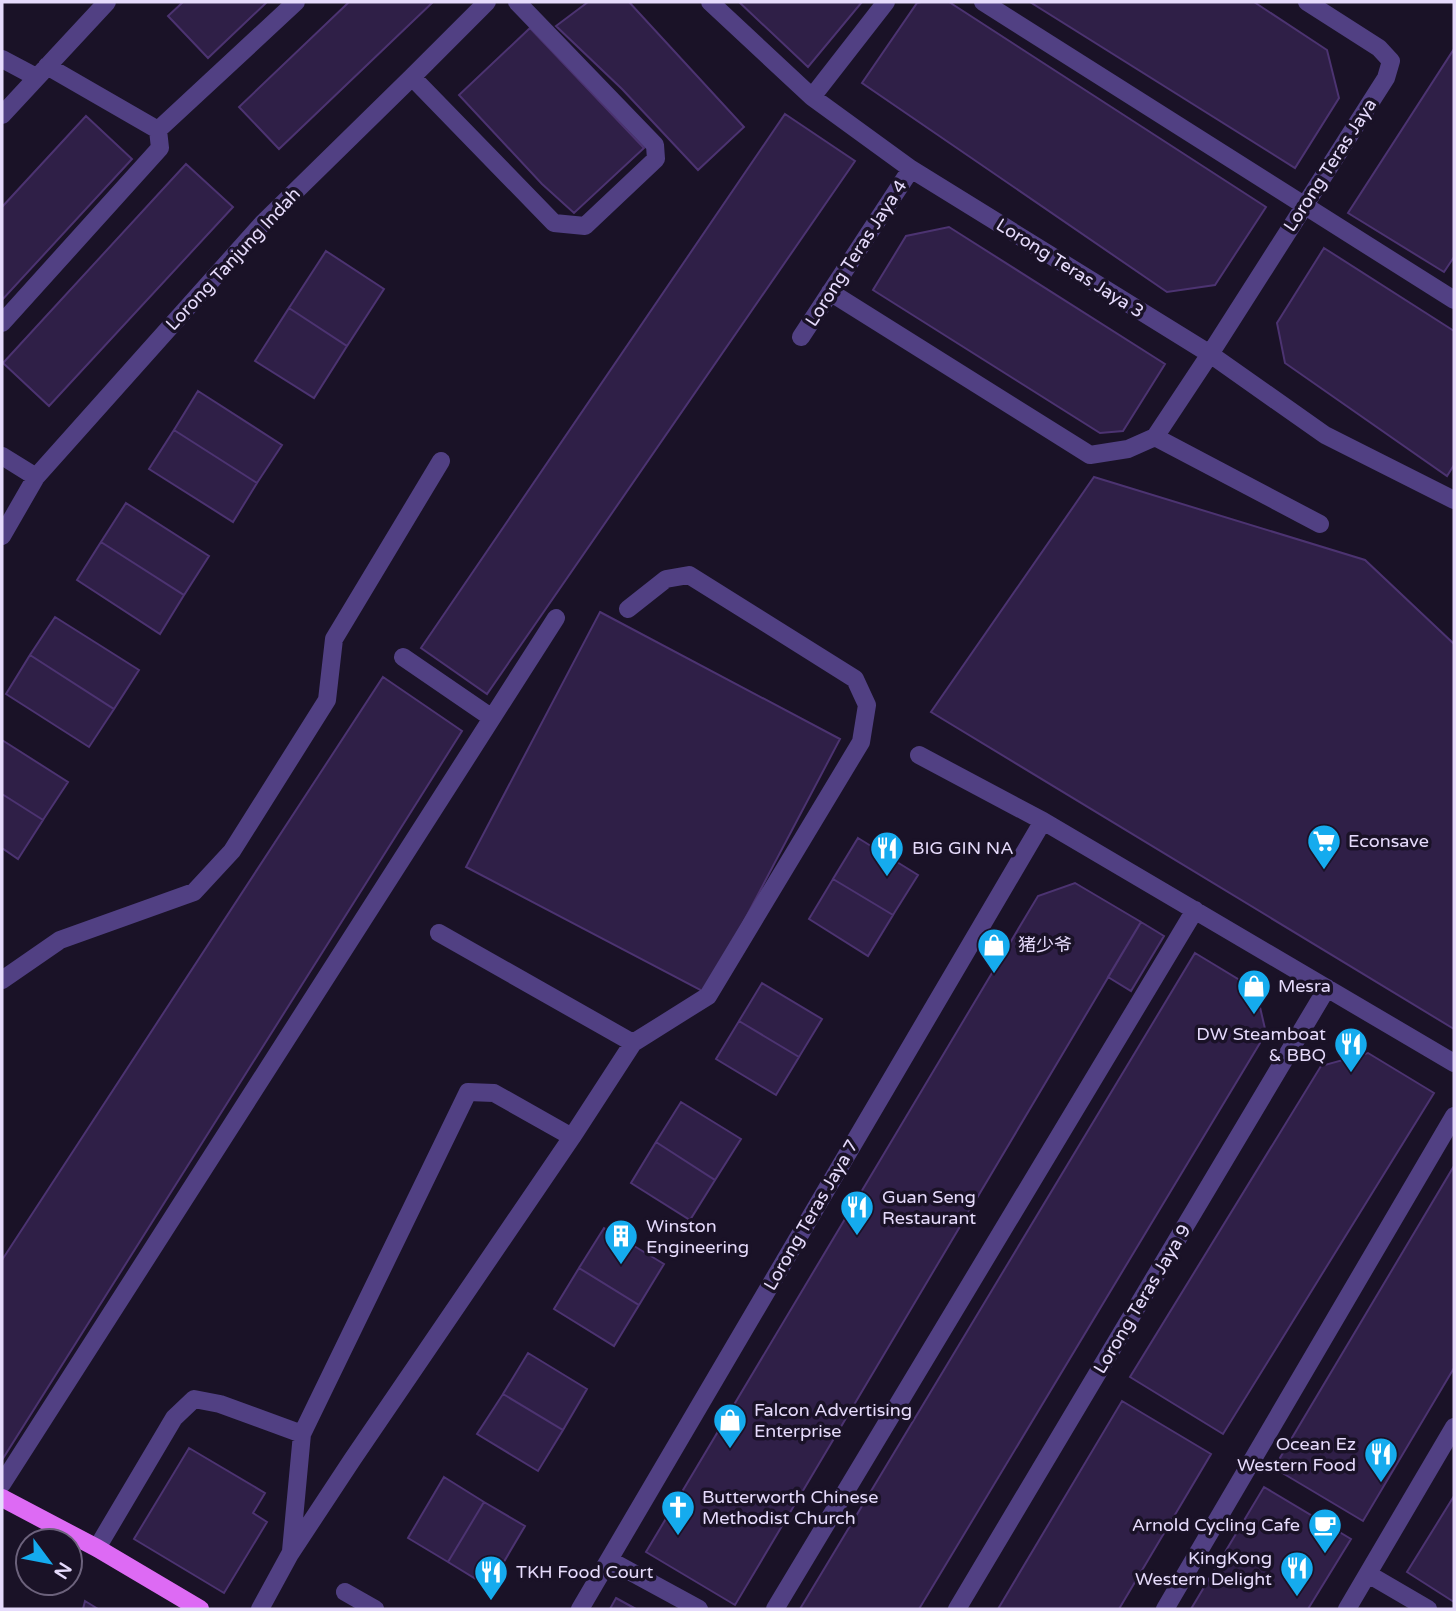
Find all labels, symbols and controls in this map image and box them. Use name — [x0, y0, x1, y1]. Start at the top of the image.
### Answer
street label: Lorong Teras Jaya — [1279, 94, 1381, 236]
street label: Lorong Teras Jaya 4 — [800, 176, 912, 330]
street label: Lorong Tanjung Indah — [161, 183, 305, 335]
street label: Lorong Teras Jaya 3 — [992, 214, 1148, 322]
supermarket icon: Econsave — [1305, 822, 1343, 871]
restaurant icon: BIG GIN NA — [868, 829, 906, 878]
place label: Econsave — [1348, 830, 1429, 852]
place label: BIG GIN NA — [912, 837, 1014, 859]
shop icon: 猪少爷 — [975, 926, 1013, 975]
place label: 猪少爷 — [1018, 934, 1072, 956]
shop icon: Mesra — [1235, 967, 1273, 1016]
place label: Mesra — [1278, 975, 1331, 997]
place label: DW Steamboat & BBQ — [1196, 1023, 1326, 1066]
restaurant icon: DW Steamboat & BBQ — [1332, 1025, 1370, 1074]
street label: Lorong Teras Jaya 7 — [759, 1136, 863, 1294]
place label: Guan Seng Restaurant — [882, 1186, 976, 1229]
restaurant icon: Guan Seng Restaurant — [838, 1188, 876, 1237]
place label: Winston Engineering — [646, 1215, 749, 1258]
building icon: Winston Engineering — [602, 1217, 640, 1266]
street label: Lorong Teras Jaya 9 — [1089, 1220, 1195, 1378]
place label: Falcon Advertising Enterprise — [754, 1399, 912, 1442]
shop icon: Falcon Advertising Enterprise — [711, 1401, 749, 1450]
place label: Ocean Ez Western Food — [1237, 1433, 1356, 1476]
restaurant icon: Ocean Ez Western Food — [1362, 1435, 1400, 1484]
place label: Butterworth Chinese Methodist Church — [702, 1486, 878, 1529]
church icon: Butterworth Chinese Methodist Church — [659, 1488, 697, 1537]
cafe icon: Arnold Cycling Cafe — [1306, 1506, 1344, 1555]
place label: Arnold Cycling Cafe — [1132, 1514, 1300, 1536]
north arrow — [14, 1527, 84, 1597]
place label: KingKong Western Delight — [1135, 1547, 1272, 1590]
restaurant icon: KingKong Western Delight — [1278, 1549, 1316, 1598]
restaurant icon: TKH Food Court — [472, 1553, 510, 1602]
text: N — [49, 1558, 76, 1583]
place label: TKH Food Court — [516, 1561, 653, 1583]

